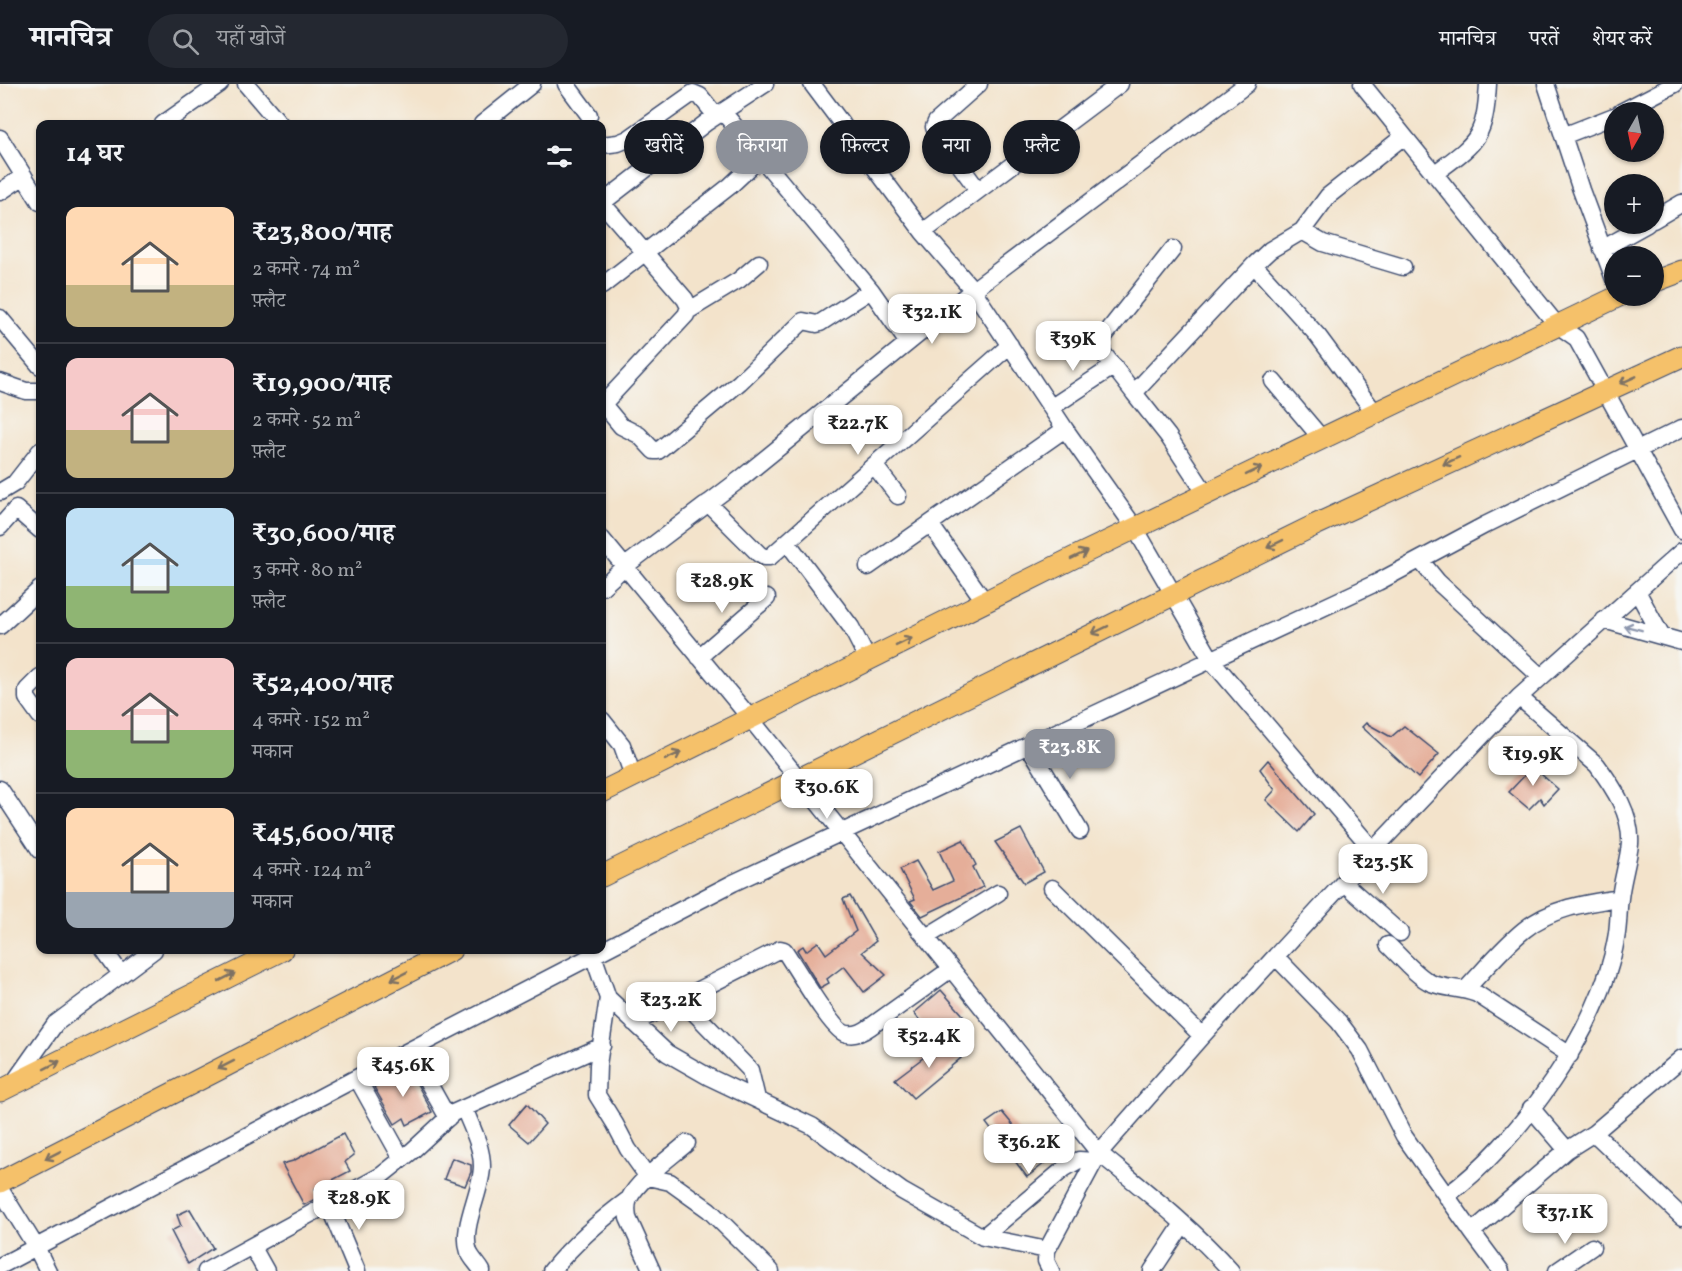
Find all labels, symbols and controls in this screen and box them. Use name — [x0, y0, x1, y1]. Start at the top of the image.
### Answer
search box — [148, 14, 568, 68]
text: मानचित्र — [30, 19, 112, 58]
text: यहाँ खोजें — [217, 24, 285, 55]
icon: search — [169, 25, 202, 58]
text: मानचित्र — [1439, 25, 1496, 54]
text: परतें — [1529, 25, 1559, 54]
text: शेयर करें — [1592, 25, 1652, 54]
north arrow — [1604, 102, 1664, 162]
map controls — [1604, 102, 1664, 306]
chip: खरीदें — [624, 120, 704, 174]
chip: किराया — [716, 120, 808, 174]
chip: फ़िल्टर — [820, 120, 910, 174]
chip: नया — [922, 120, 991, 174]
chip: फ़्लैट — [1003, 120, 1080, 174]
text: 14 घर — [66, 136, 123, 172]
icon: filters — [543, 140, 576, 173]
button: + — [1604, 174, 1664, 234]
text: ₹23,800/माह — [252, 215, 392, 251]
icon: home — [114, 231, 186, 303]
button: − — [1604, 246, 1664, 306]
text: 2 कमरे · 74 m² — [252, 256, 360, 284]
text: फ़्लैट — [252, 288, 285, 316]
pin: ₹32.1K — [883, 294, 981, 345]
text: ₹32.1K — [902, 299, 962, 327]
pin: ₹39K — [1037, 321, 1109, 372]
text: ₹39K — [1050, 326, 1096, 354]
text: ₹19,900/माह — [252, 366, 391, 402]
one-way arrow — [1620, 374, 1638, 386]
icon: home — [114, 382, 186, 454]
pin: ₹22.7K — [809, 405, 907, 456]
text: 2 कमरे · 52 m² — [252, 407, 361, 435]
text: ₹22.7K — [827, 410, 889, 438]
text: फ़्लैट — [252, 439, 285, 467]
one-way arrow — [1443, 456, 1461, 468]
one-way arrow — [1245, 464, 1263, 476]
text: ₹30,600/माह — [252, 516, 395, 552]
icon: home — [114, 532, 186, 604]
one-way arrow — [1267, 539, 1285, 551]
one-way arrow — [1069, 549, 1087, 561]
text: 3 कमरे · 80 m² — [252, 557, 362, 585]
pin: ₹28.9K — [673, 563, 771, 614]
text: ₹28.9K — [690, 568, 754, 596]
text: फ़्लैट — [252, 589, 285, 617]
one-way arrow — [1624, 621, 1643, 633]
one-way arrow — [1091, 625, 1109, 637]
one-way arrow — [894, 635, 912, 647]
text: ₹52,400/माह — [252, 666, 393, 702]
icon: home — [114, 682, 186, 754]
text: 4 कमरे · 152 m² — [252, 707, 370, 735]
pin: ₹23.8K — [1021, 729, 1119, 780]
text: ₹23.8K — [1039, 734, 1101, 762]
pin: ₹19.9K — [1484, 736, 1582, 787]
text: मकान — [252, 739, 293, 767]
text: ₹19.9K — [1502, 741, 1564, 769]
one-way arrow — [663, 750, 681, 762]
pin: ₹30.6K — [778, 769, 876, 820]
text: ₹30.6K — [795, 774, 859, 802]
text: ₹45,600/माह — [252, 816, 394, 852]
icon: home — [114, 832, 186, 904]
pin: ₹23.5K — [1334, 844, 1432, 895]
text: ₹23.5K — [1352, 849, 1414, 877]
text: 4 कमरे · 124 m² — [252, 857, 372, 885]
text: मकान — [252, 889, 293, 917]
one-way arrow — [217, 971, 235, 983]
one-way arrow — [391, 971, 409, 982]
pin: ₹23.2K — [622, 982, 720, 1033]
text: ₹23.2K — [640, 987, 702, 1015]
pin: ₹52.4K — [880, 1018, 978, 1069]
text: ₹52.4K — [897, 1023, 961, 1051]
pin: ₹45.6K — [354, 1047, 452, 1098]
text: ₹45.6K — [371, 1052, 435, 1080]
one-way arrow — [43, 1059, 61, 1070]
one-way arrow — [217, 1060, 235, 1072]
pin: ₹36.2K — [980, 1124, 1078, 1175]
text: ₹36.2K — [998, 1129, 1060, 1157]
one-way arrow — [44, 1150, 62, 1161]
pin: ₹28.9K — [310, 1180, 408, 1231]
text: ₹28.9K — [327, 1185, 391, 1213]
pin: ₹37.1K — [1516, 1194, 1614, 1245]
text: ₹37.1K — [1536, 1199, 1594, 1227]

